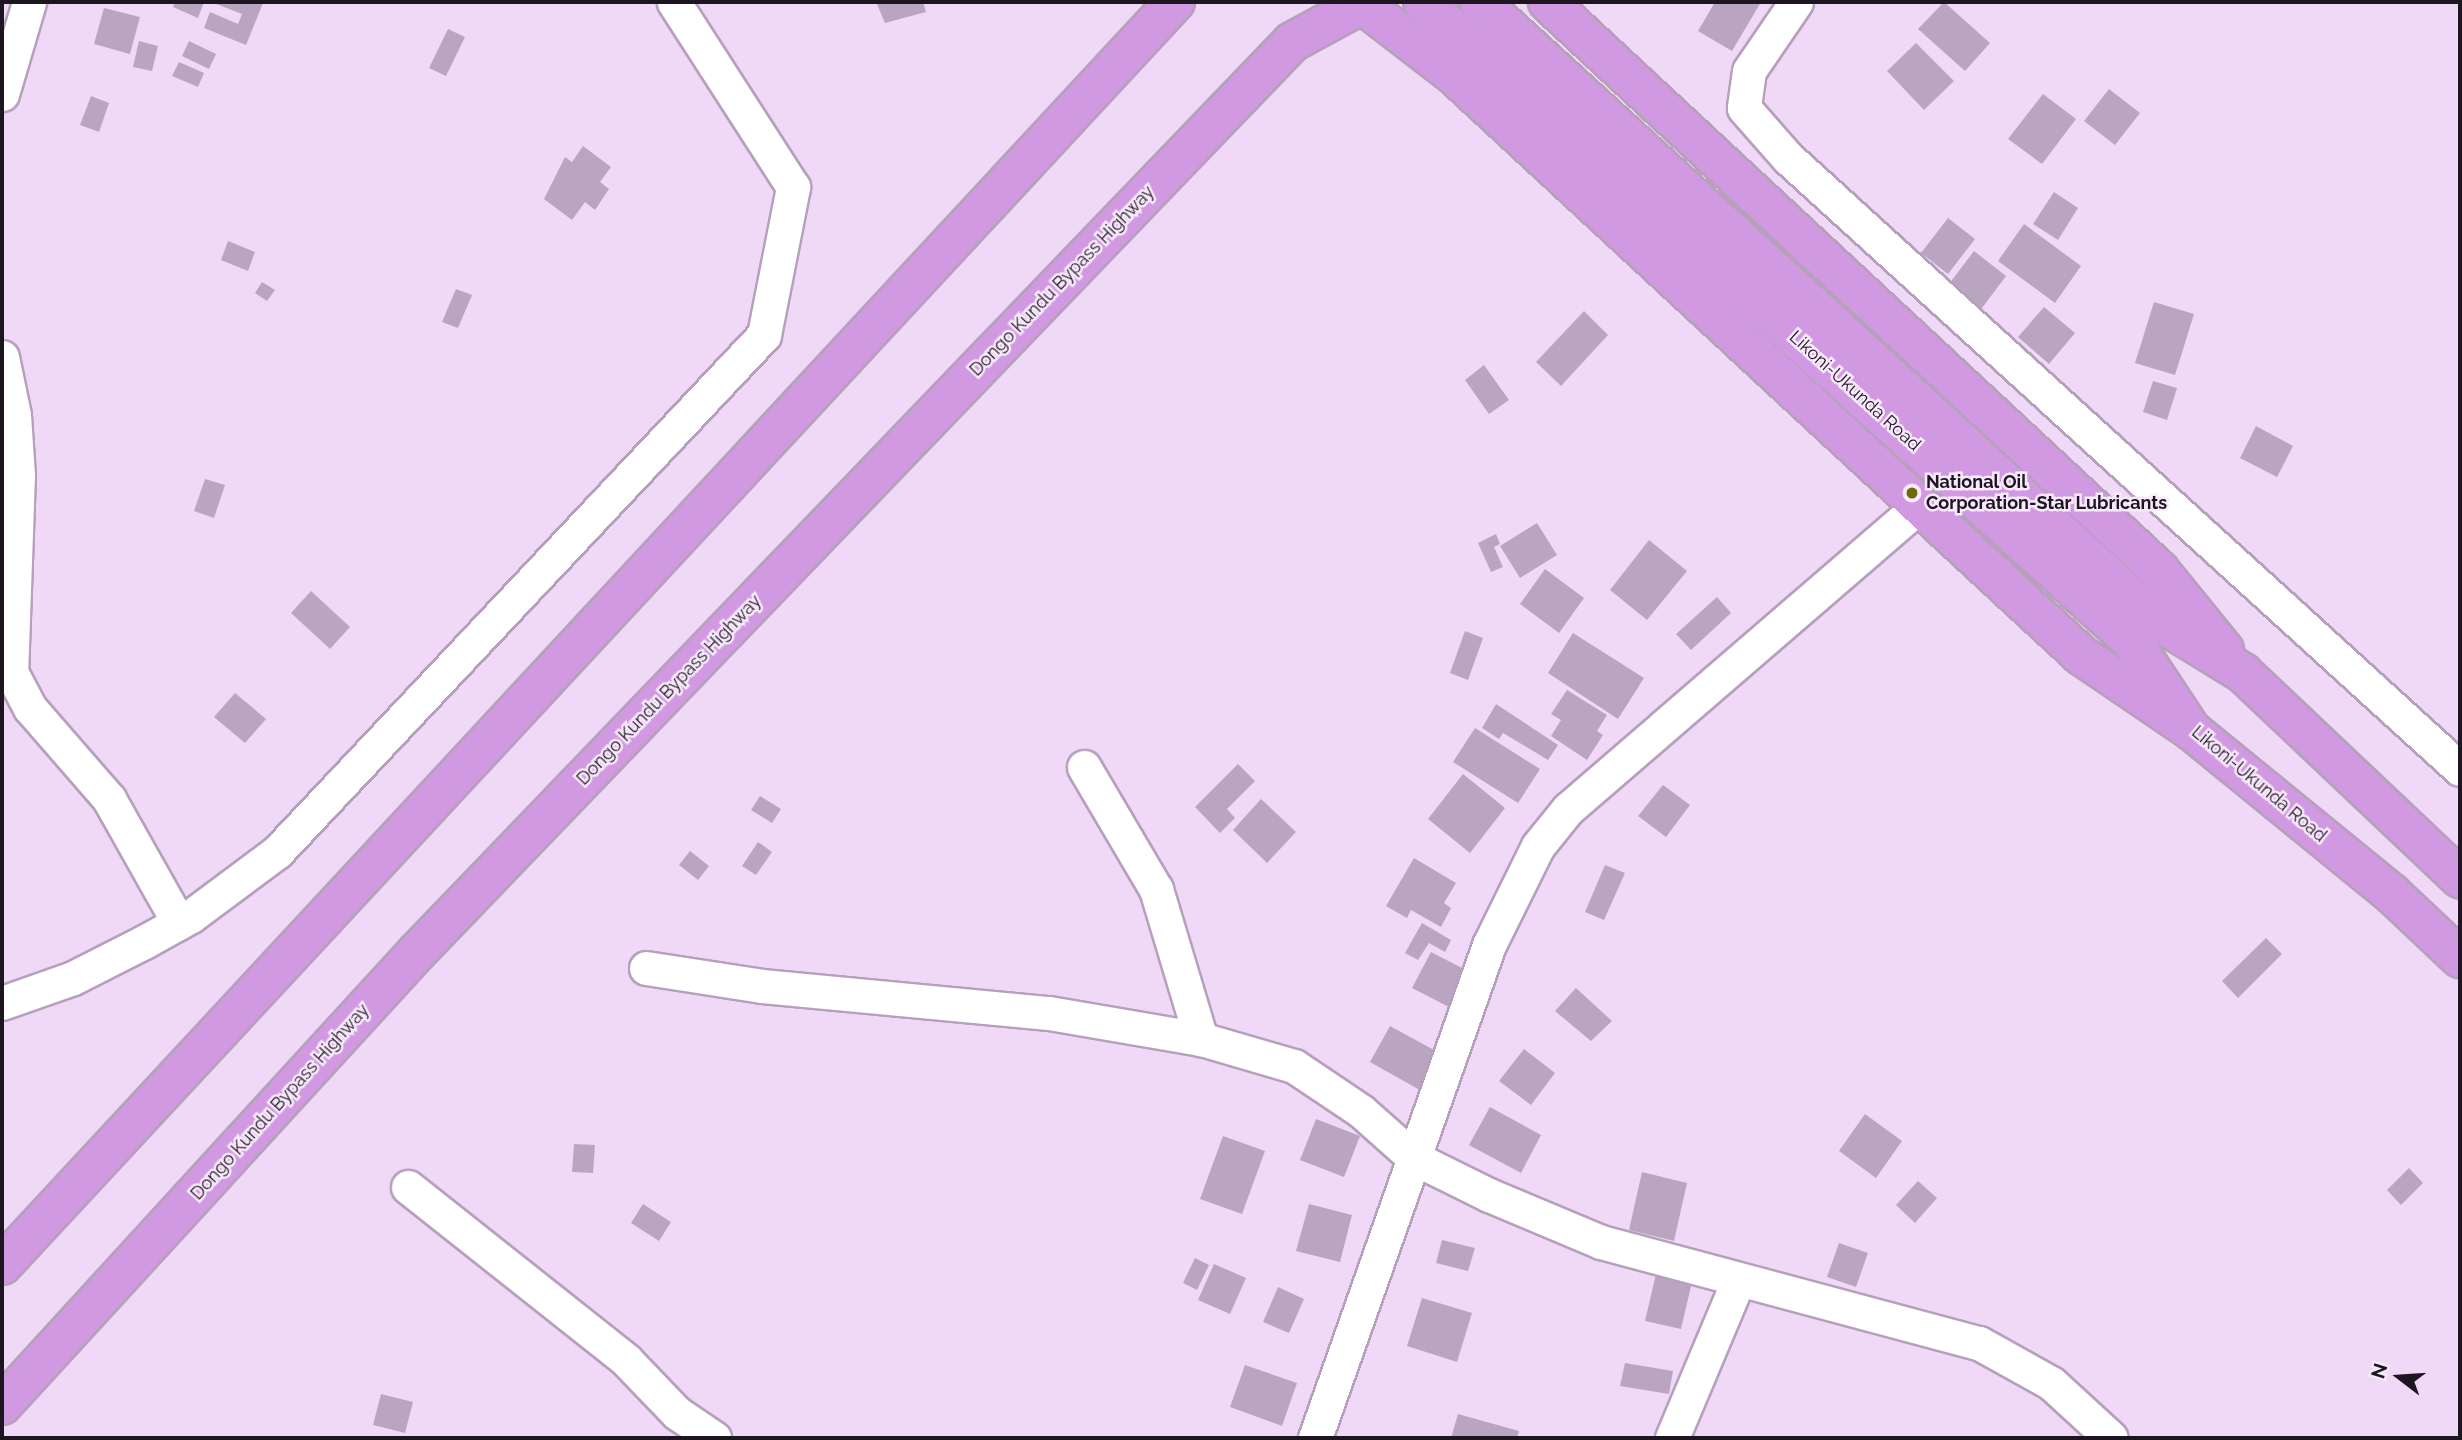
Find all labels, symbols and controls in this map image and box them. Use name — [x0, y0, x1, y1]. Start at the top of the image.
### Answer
street label: Dongo Kundu Bypass Highway — [965, 181, 1159, 381]
street label: Likoni-Ukunda Road — [1785, 326, 1925, 456]
place label: National Oil Corporation-Star Lubricants — [1926, 472, 2168, 514]
marker: National Oil Corporation-Star Lubricants — [1904, 485, 1920, 501]
street label: Dongo Kundu Bypass Highway — [572, 590, 766, 790]
street label: Likoni-Ukunda Road — [2187, 721, 2331, 847]
street label: Dongo Kundu Bypass Highway — [186, 1000, 374, 1204]
north arrow — [2364, 1342, 2434, 1412]
text: N — [2366, 1361, 2392, 1381]

